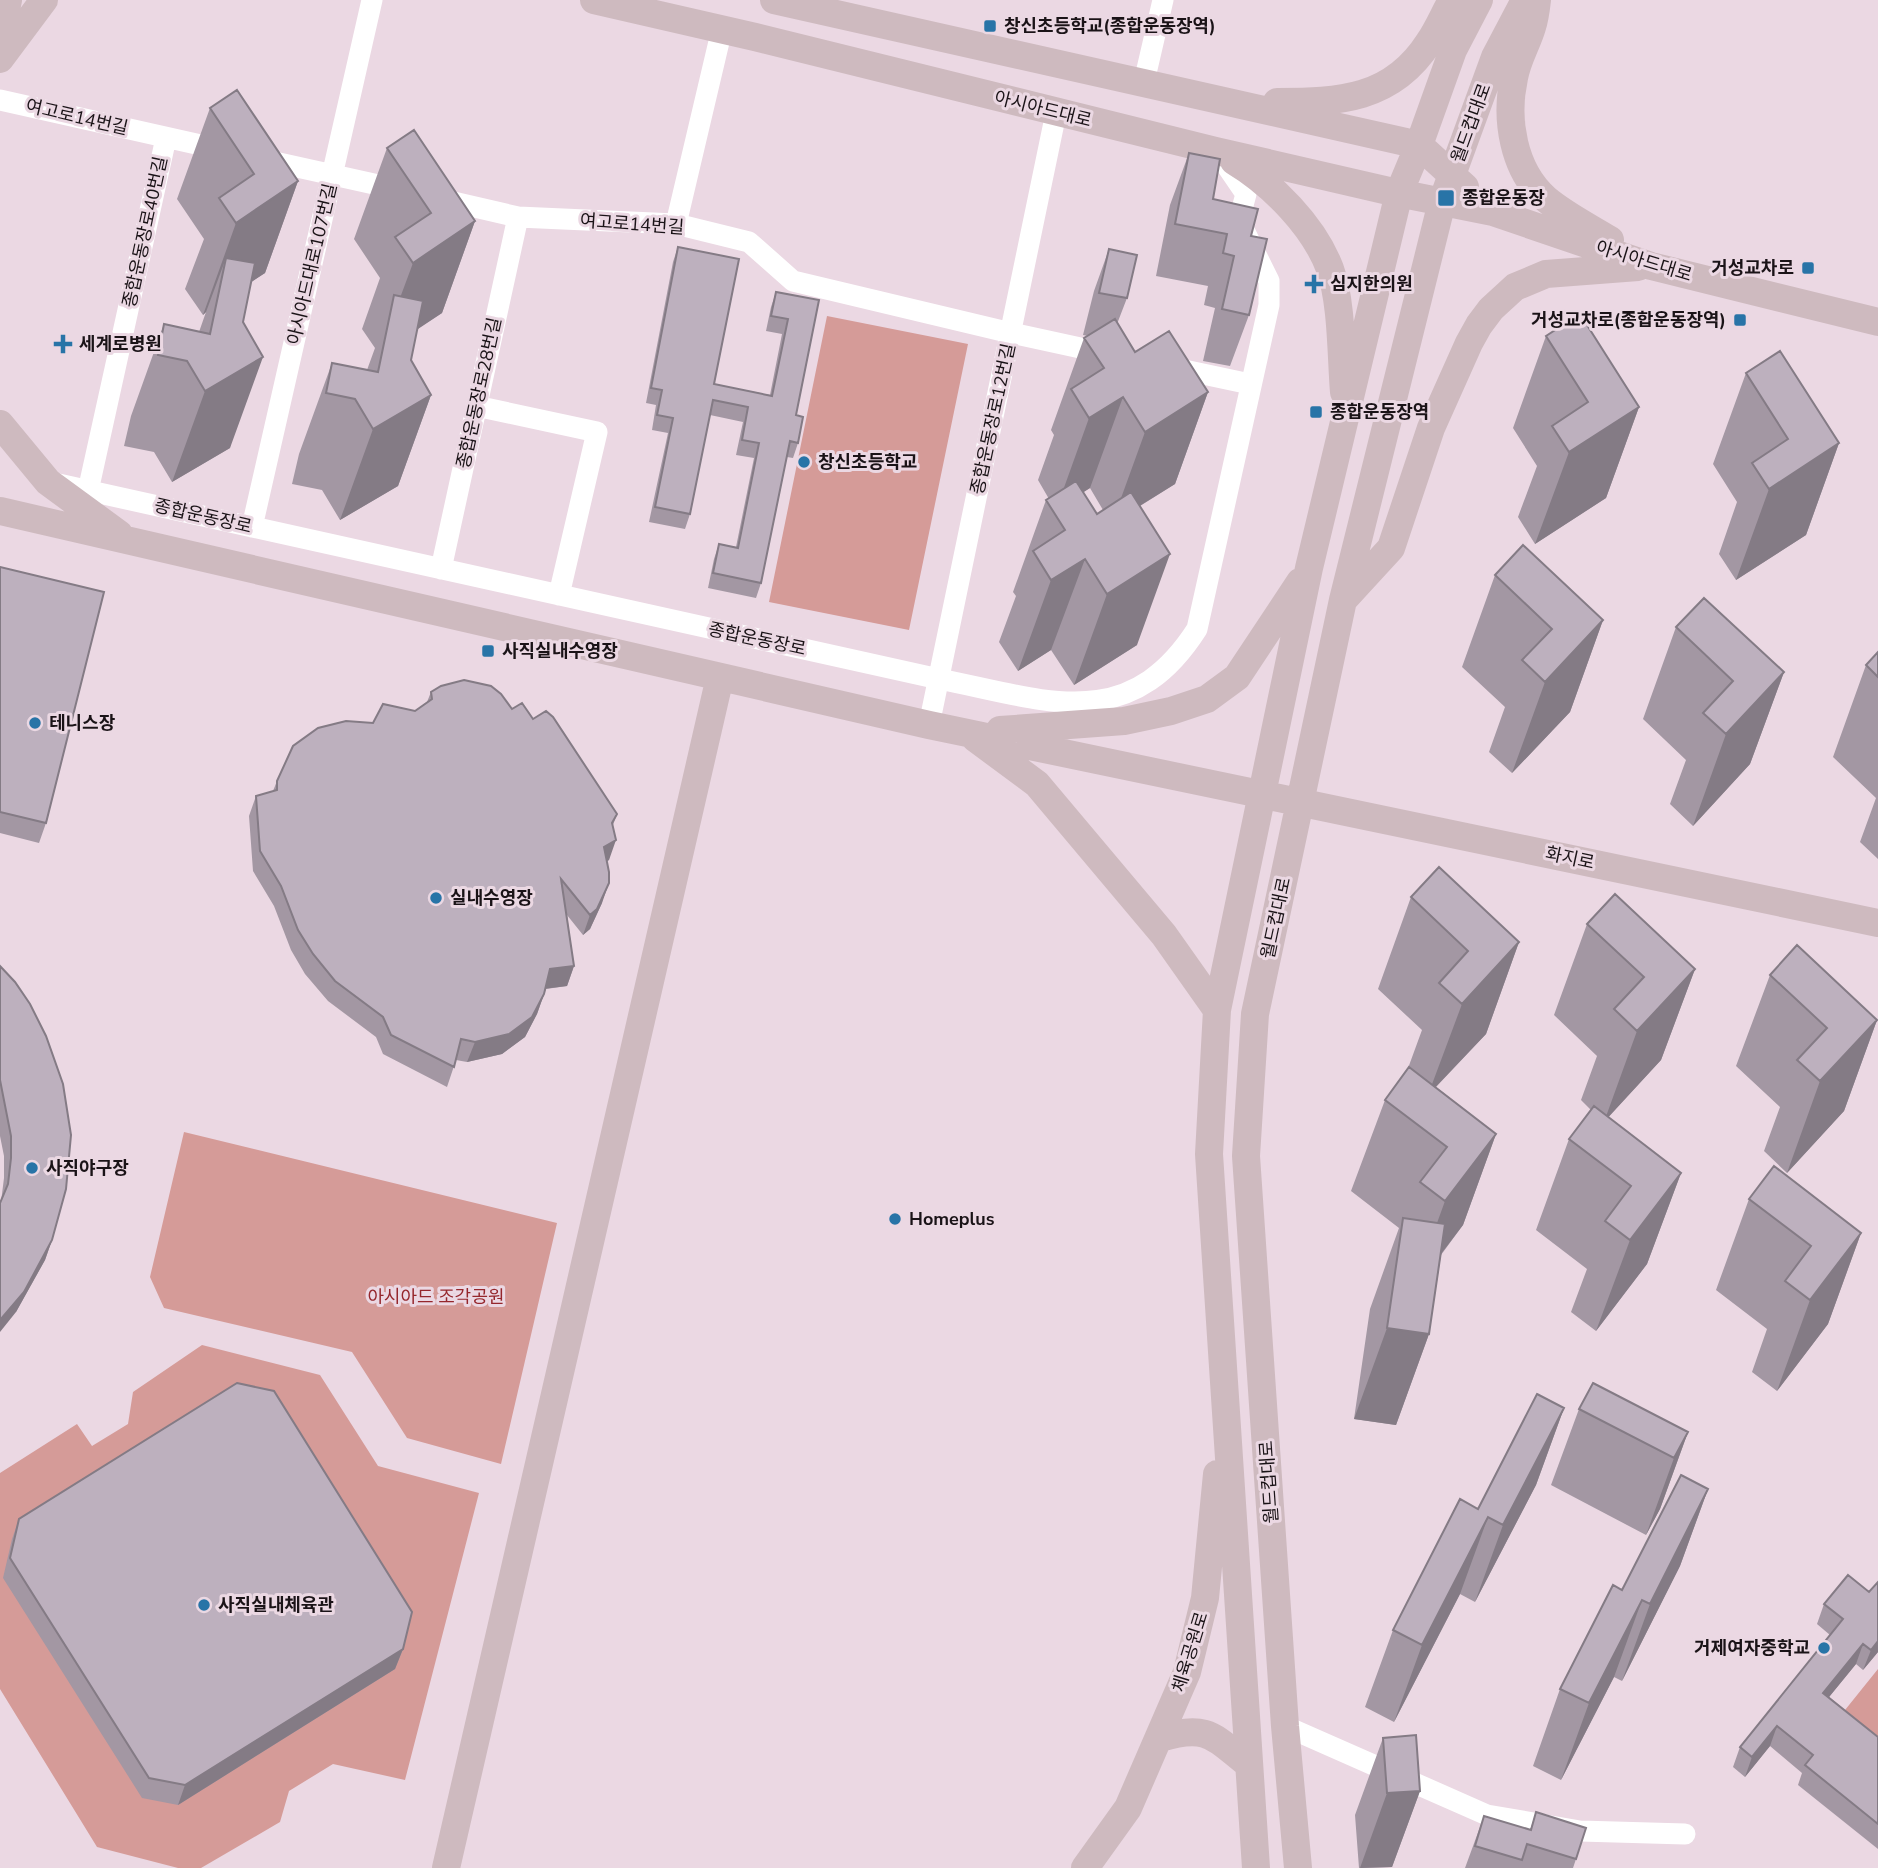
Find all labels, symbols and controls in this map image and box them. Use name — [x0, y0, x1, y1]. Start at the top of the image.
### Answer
place label: 창신초등학교(종합운동장역) — [1004, 14, 1216, 38]
marker: 창신초등학교(종합운동장역) — [982, 18, 998, 34]
street label: 월드컵대로 — [1446, 80, 1496, 166]
street label: 아시아드대로 — [992, 85, 1094, 133]
street label: 여고로14번길 — [23, 94, 131, 140]
street label: 종합운동장로40번길 — [117, 154, 173, 310]
street label: 아시아드대로107번길 — [282, 181, 342, 347]
place label: 종합운동장 — [1462, 186, 1545, 210]
marker: 종합운동장 — [1436, 188, 1456, 208]
street label: 여고로14번길 — [579, 208, 685, 240]
street label: 아시아드대로 — [1593, 235, 1695, 287]
place label: 거성교차로 — [1711, 256, 1794, 280]
marker: 거성교차로 — [1800, 260, 1816, 276]
place label: 심지한의원 — [1330, 272, 1413, 296]
marker: 심지한의원 — [1304, 274, 1324, 294]
place label: 거성교차로(종합운동장역) — [1531, 308, 1726, 332]
marker: 거성교차로(종합운동장역) — [1732, 312, 1748, 328]
street label: 종합운동장로28번길 — [451, 315, 507, 471]
place label: 세계로병원 — [79, 332, 162, 356]
marker: 세계로병원 — [53, 334, 73, 354]
street label: 종합운동장로12번길 — [965, 341, 1021, 497]
place label: 종합운동장역 — [1330, 400, 1429, 424]
marker: 종합운동장역 — [1308, 404, 1324, 420]
place label: 창신초등학교 — [818, 450, 917, 474]
marker: 창신초등학교 — [796, 454, 812, 470]
street label: 종합운동장로 — [152, 493, 254, 539]
street label: 종합운동장로 — [706, 617, 808, 661]
place label: 사직실내수영장 — [502, 639, 618, 663]
marker: 사직실내수영장 — [480, 643, 496, 659]
place label: 테니스장 — [49, 711, 116, 735]
marker: 테니스장 — [27, 715, 43, 731]
street label: 화지로 — [1543, 841, 1597, 875]
street label: 월드컵대로 — [1256, 875, 1296, 961]
place label: 실내수영장 — [450, 886, 533, 910]
marker: 실내수영장 — [428, 890, 444, 906]
place label: 사직야구장 — [46, 1156, 129, 1180]
marker: 사직야구장 — [24, 1160, 40, 1176]
place label: Homeplus — [909, 1207, 995, 1231]
marker: Homeplus — [887, 1211, 903, 1227]
park label: 아시아드 조각공원 — [367, 1285, 505, 1309]
street label: 월드컵대로 — [1254, 1440, 1284, 1524]
place label: 사직실내체육관 — [218, 1593, 334, 1617]
marker: 사직실내체육관 — [196, 1597, 212, 1613]
street label: 체육공원로 — [1166, 1609, 1214, 1695]
place label: 거제여자중학교 — [1694, 1636, 1810, 1660]
marker: 거제여자중학교 — [1816, 1640, 1832, 1656]

